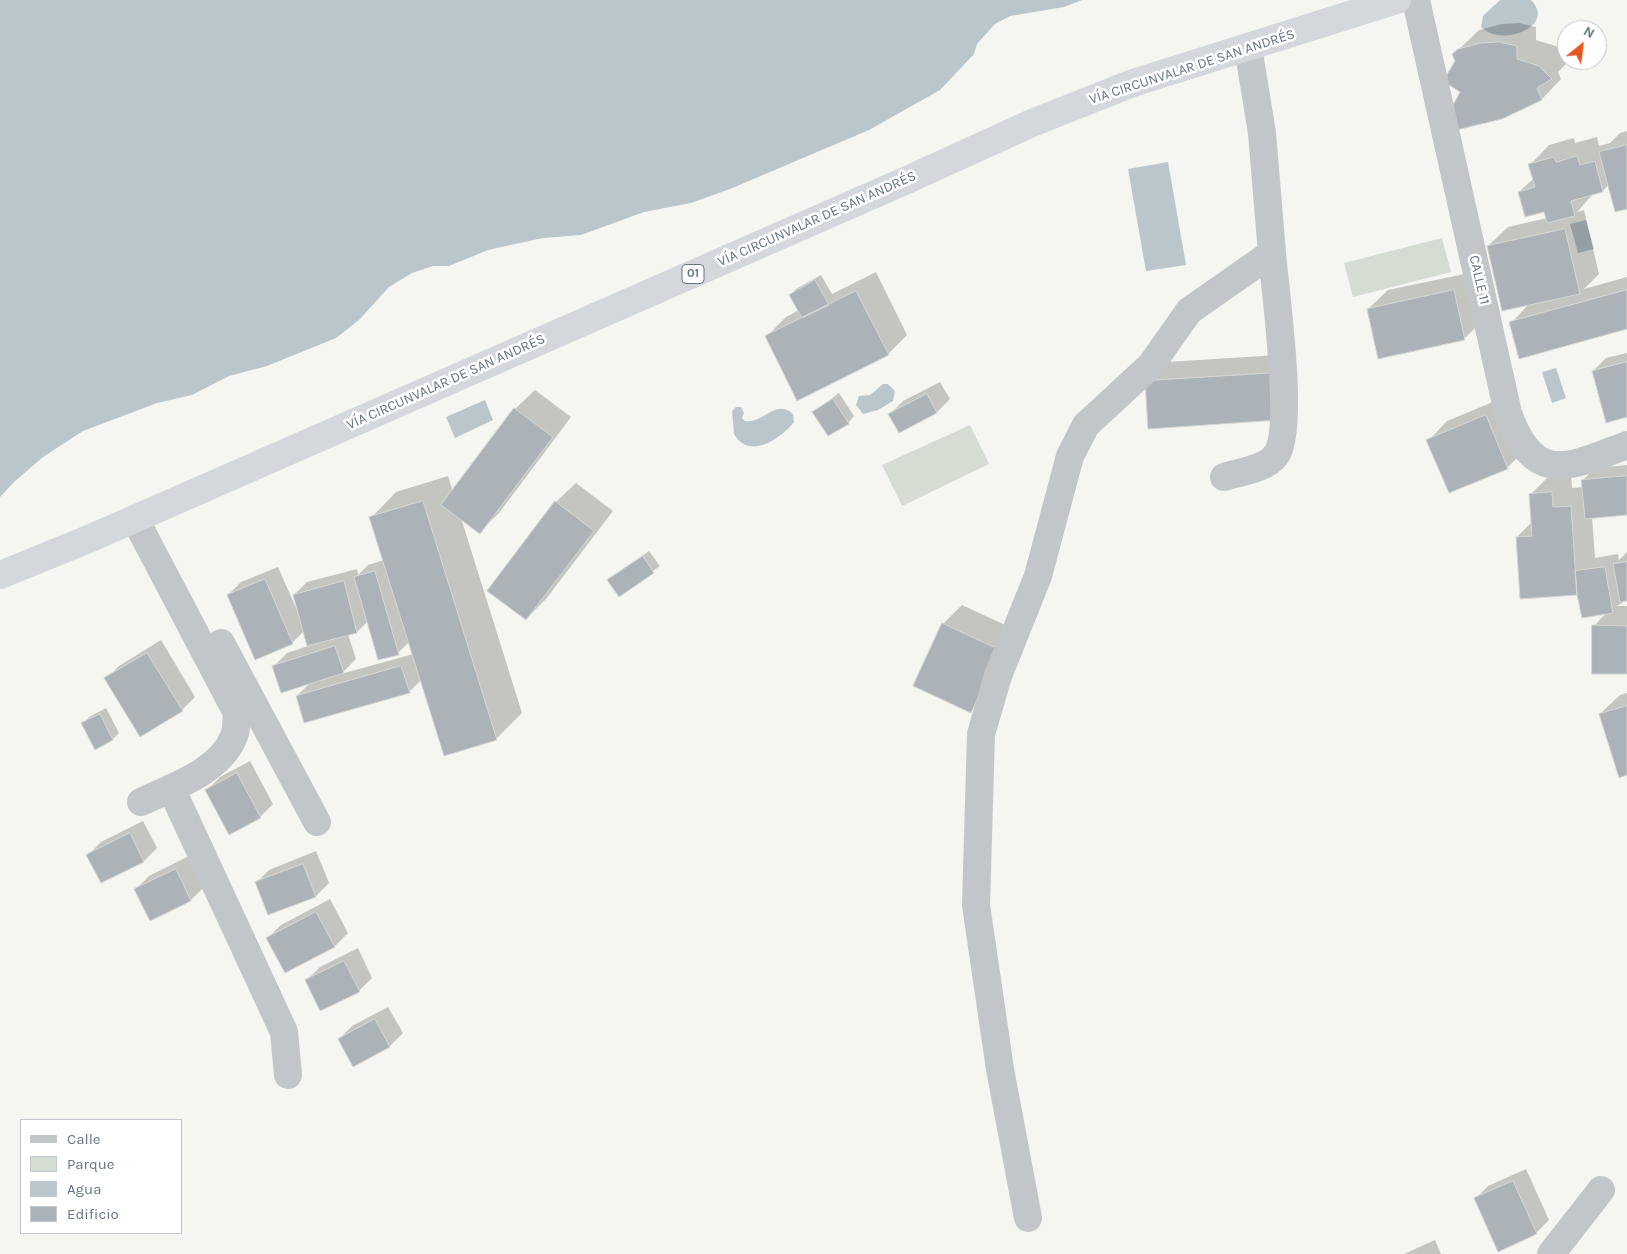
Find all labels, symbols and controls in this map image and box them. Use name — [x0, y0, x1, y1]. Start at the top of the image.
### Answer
north arrow — [1557, 20, 1607, 70]
text: N — [1581, 22, 1598, 42]
street label: VÍA CIRCUNVALAR DE SAN ANDRÉS — [1087, 26, 1297, 108]
street label: VÍA CIRCUNVALAR DE SAN ANDRÉS — [715, 168, 919, 270]
street label: CALLE 11 — [1465, 254, 1493, 306]
road number: 01 — [682, 264, 704, 284]
street label: VÍA CIRCUNVALAR DE SAN ANDRÉS — [344, 331, 548, 433]
legend — [20, 1119, 182, 1234]
text: Calle — [67, 1130, 101, 1148]
text: Parque — [67, 1155, 115, 1173]
text: Agua — [67, 1180, 101, 1198]
text: Edificio — [67, 1205, 119, 1223]

